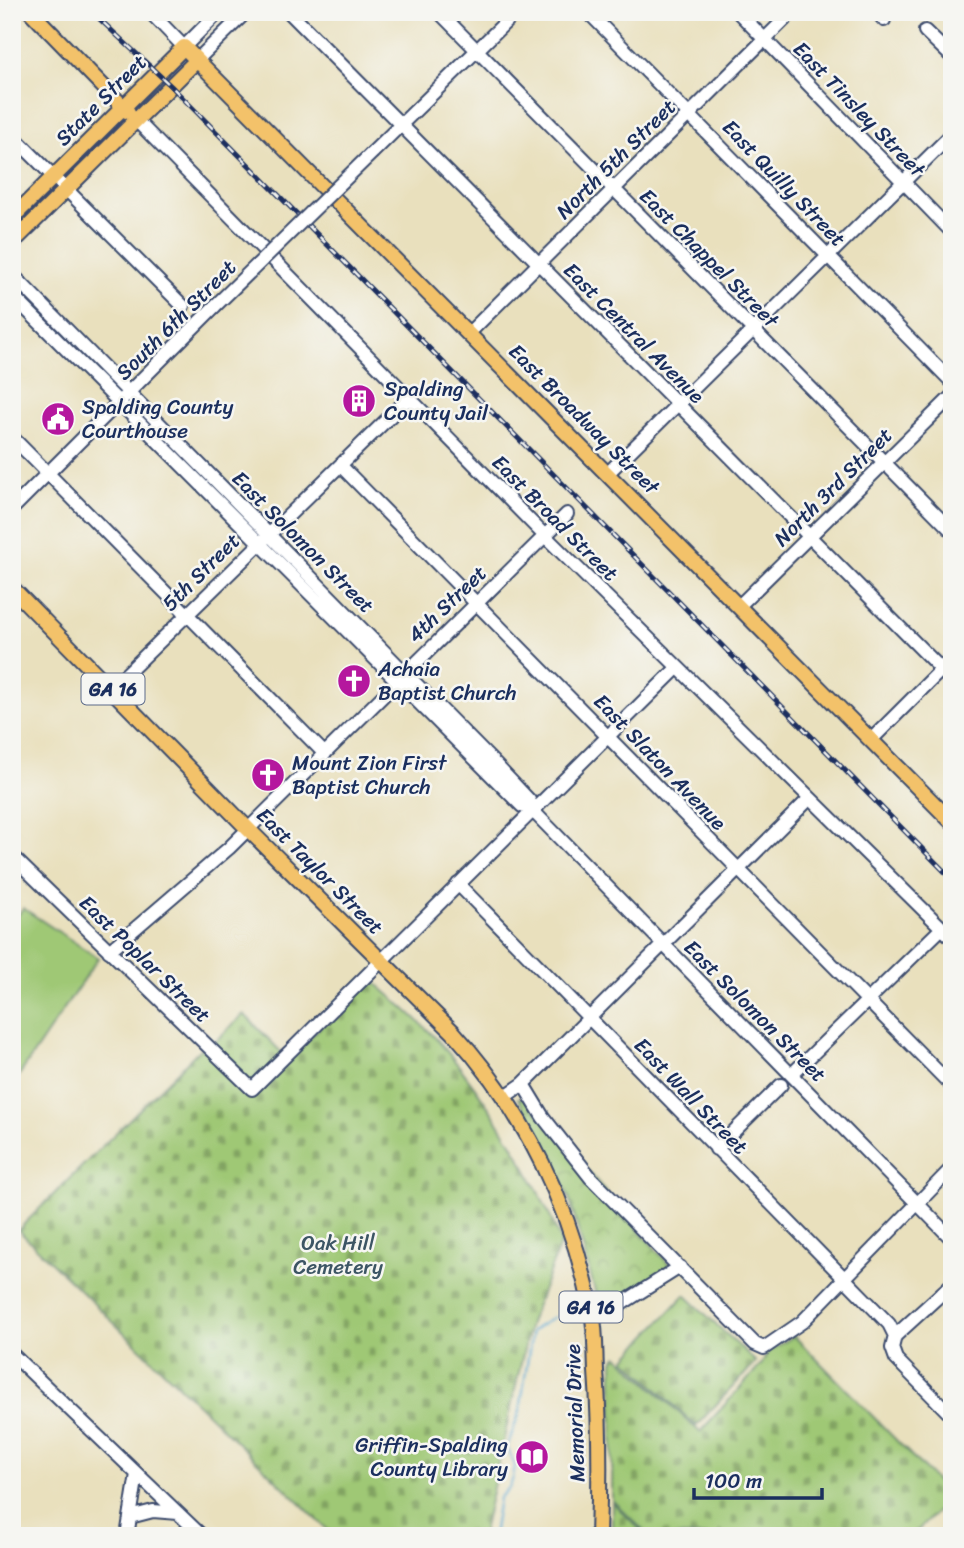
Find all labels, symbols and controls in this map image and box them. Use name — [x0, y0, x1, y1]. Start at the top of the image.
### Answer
street label: East Tinsley Street — [783, 32, 936, 187]
street label: State Street — [46, 45, 156, 155]
street label: North 5th Street — [546, 89, 686, 229]
street label: East Quilly Street — [712, 110, 856, 256]
street label: East Chappel Street — [630, 179, 789, 338]
street label: South 6th Street — [106, 250, 246, 390]
street label: East Central Avenue — [554, 253, 714, 413]
street label: East Broadway Street — [499, 334, 670, 505]
place label: Spalding County Jail — [384, 370, 489, 432]
building icon: Spalding County Jail — [340, 382, 378, 420]
place label: Spalding County Courthouse — [82, 388, 233, 450]
public building icon: Spalding County Courthouse — [39, 400, 77, 438]
street label: North 3rd Street — [764, 418, 902, 556]
street label: East Broad Street — [482, 445, 628, 591]
street label: East Solomon Street — [222, 461, 384, 623]
street label: 5th Street — [152, 523, 250, 621]
street label: 4th Street — [398, 556, 496, 652]
place label: Achaia Baptist Church — [377, 650, 517, 712]
church icon: Achaia Baptist Church — [335, 662, 373, 700]
road number: GA 16 — [82, 674, 144, 704]
street label: East Slaton Avenue — [584, 684, 736, 840]
place label: Mount Zion First Baptist Church — [292, 744, 448, 806]
church icon: Mount Zion First Baptist Church — [249, 756, 287, 794]
street label: East Taylor Street — [247, 798, 393, 944]
street label: East Poplar Street — [70, 885, 220, 1033]
street label: East Solomon Street — [674, 930, 836, 1092]
street label: East Wall Street — [624, 1028, 758, 1164]
park label: Oak Hill Cemetery — [293, 1224, 383, 1286]
road number: GA 16 — [560, 1292, 622, 1322]
street label: Memorial Drive — [554, 1343, 596, 1483]
place label: Griffin-Spalding County Library — [355, 1426, 508, 1488]
library icon: Griffin-Spalding County Library — [513, 1438, 551, 1476]
scale bar — [694, 1457, 822, 1501]
text: 100 m — [705, 1462, 762, 1500]

